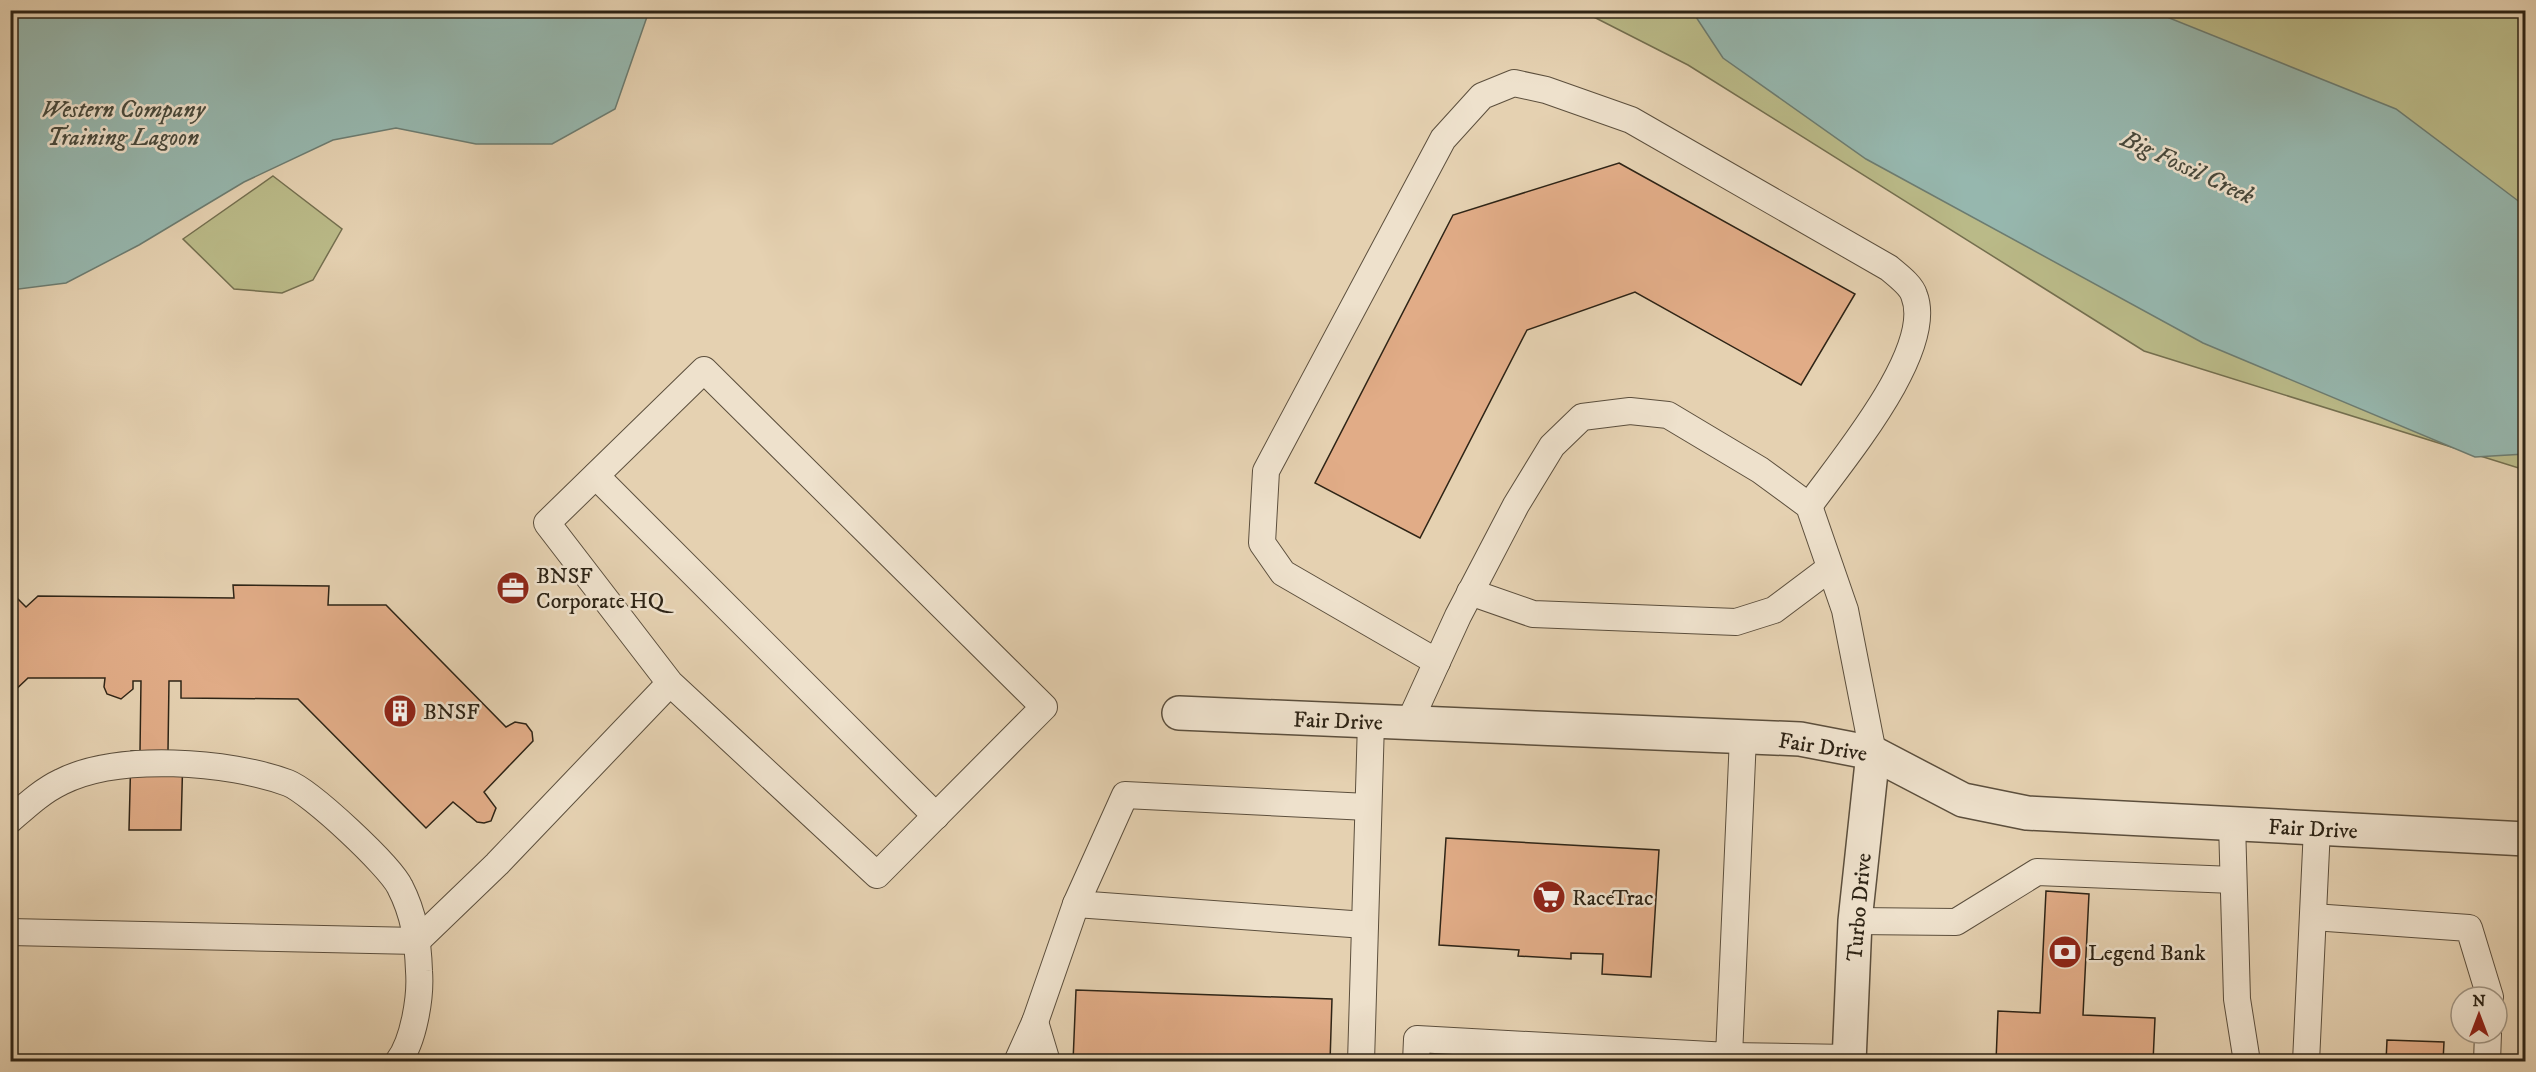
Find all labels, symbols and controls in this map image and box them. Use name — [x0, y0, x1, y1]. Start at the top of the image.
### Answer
water label: Western Company Training Lagoon — [41, 95, 206, 153]
water label: Big Fossil Creek — [2115, 124, 2259, 212]
place label: BNSF Corporate HQ — [536, 563, 674, 615]
office icon: BNSF Corporate HQ — [495, 570, 531, 606]
building icon: BNSF — [382, 693, 418, 729]
place label: BNSF — [423, 699, 480, 726]
street label: Fair Drive — [1293, 706, 1383, 737]
street label: Fair Drive — [1776, 727, 1869, 768]
street label: Fair Drive — [2267, 814, 2358, 845]
street label: Turbo Drive — [1841, 852, 1878, 962]
supermarket icon: RaceTrac — [1531, 879, 1567, 915]
place label: RaceTrac — [1572, 885, 1653, 912]
bank icon: Legend Bank — [2047, 934, 2083, 970]
place label: Legend Bank — [2088, 940, 2206, 967]
north arrow — [2449, 985, 2509, 1045]
text: N — [2472, 991, 2486, 1011]

